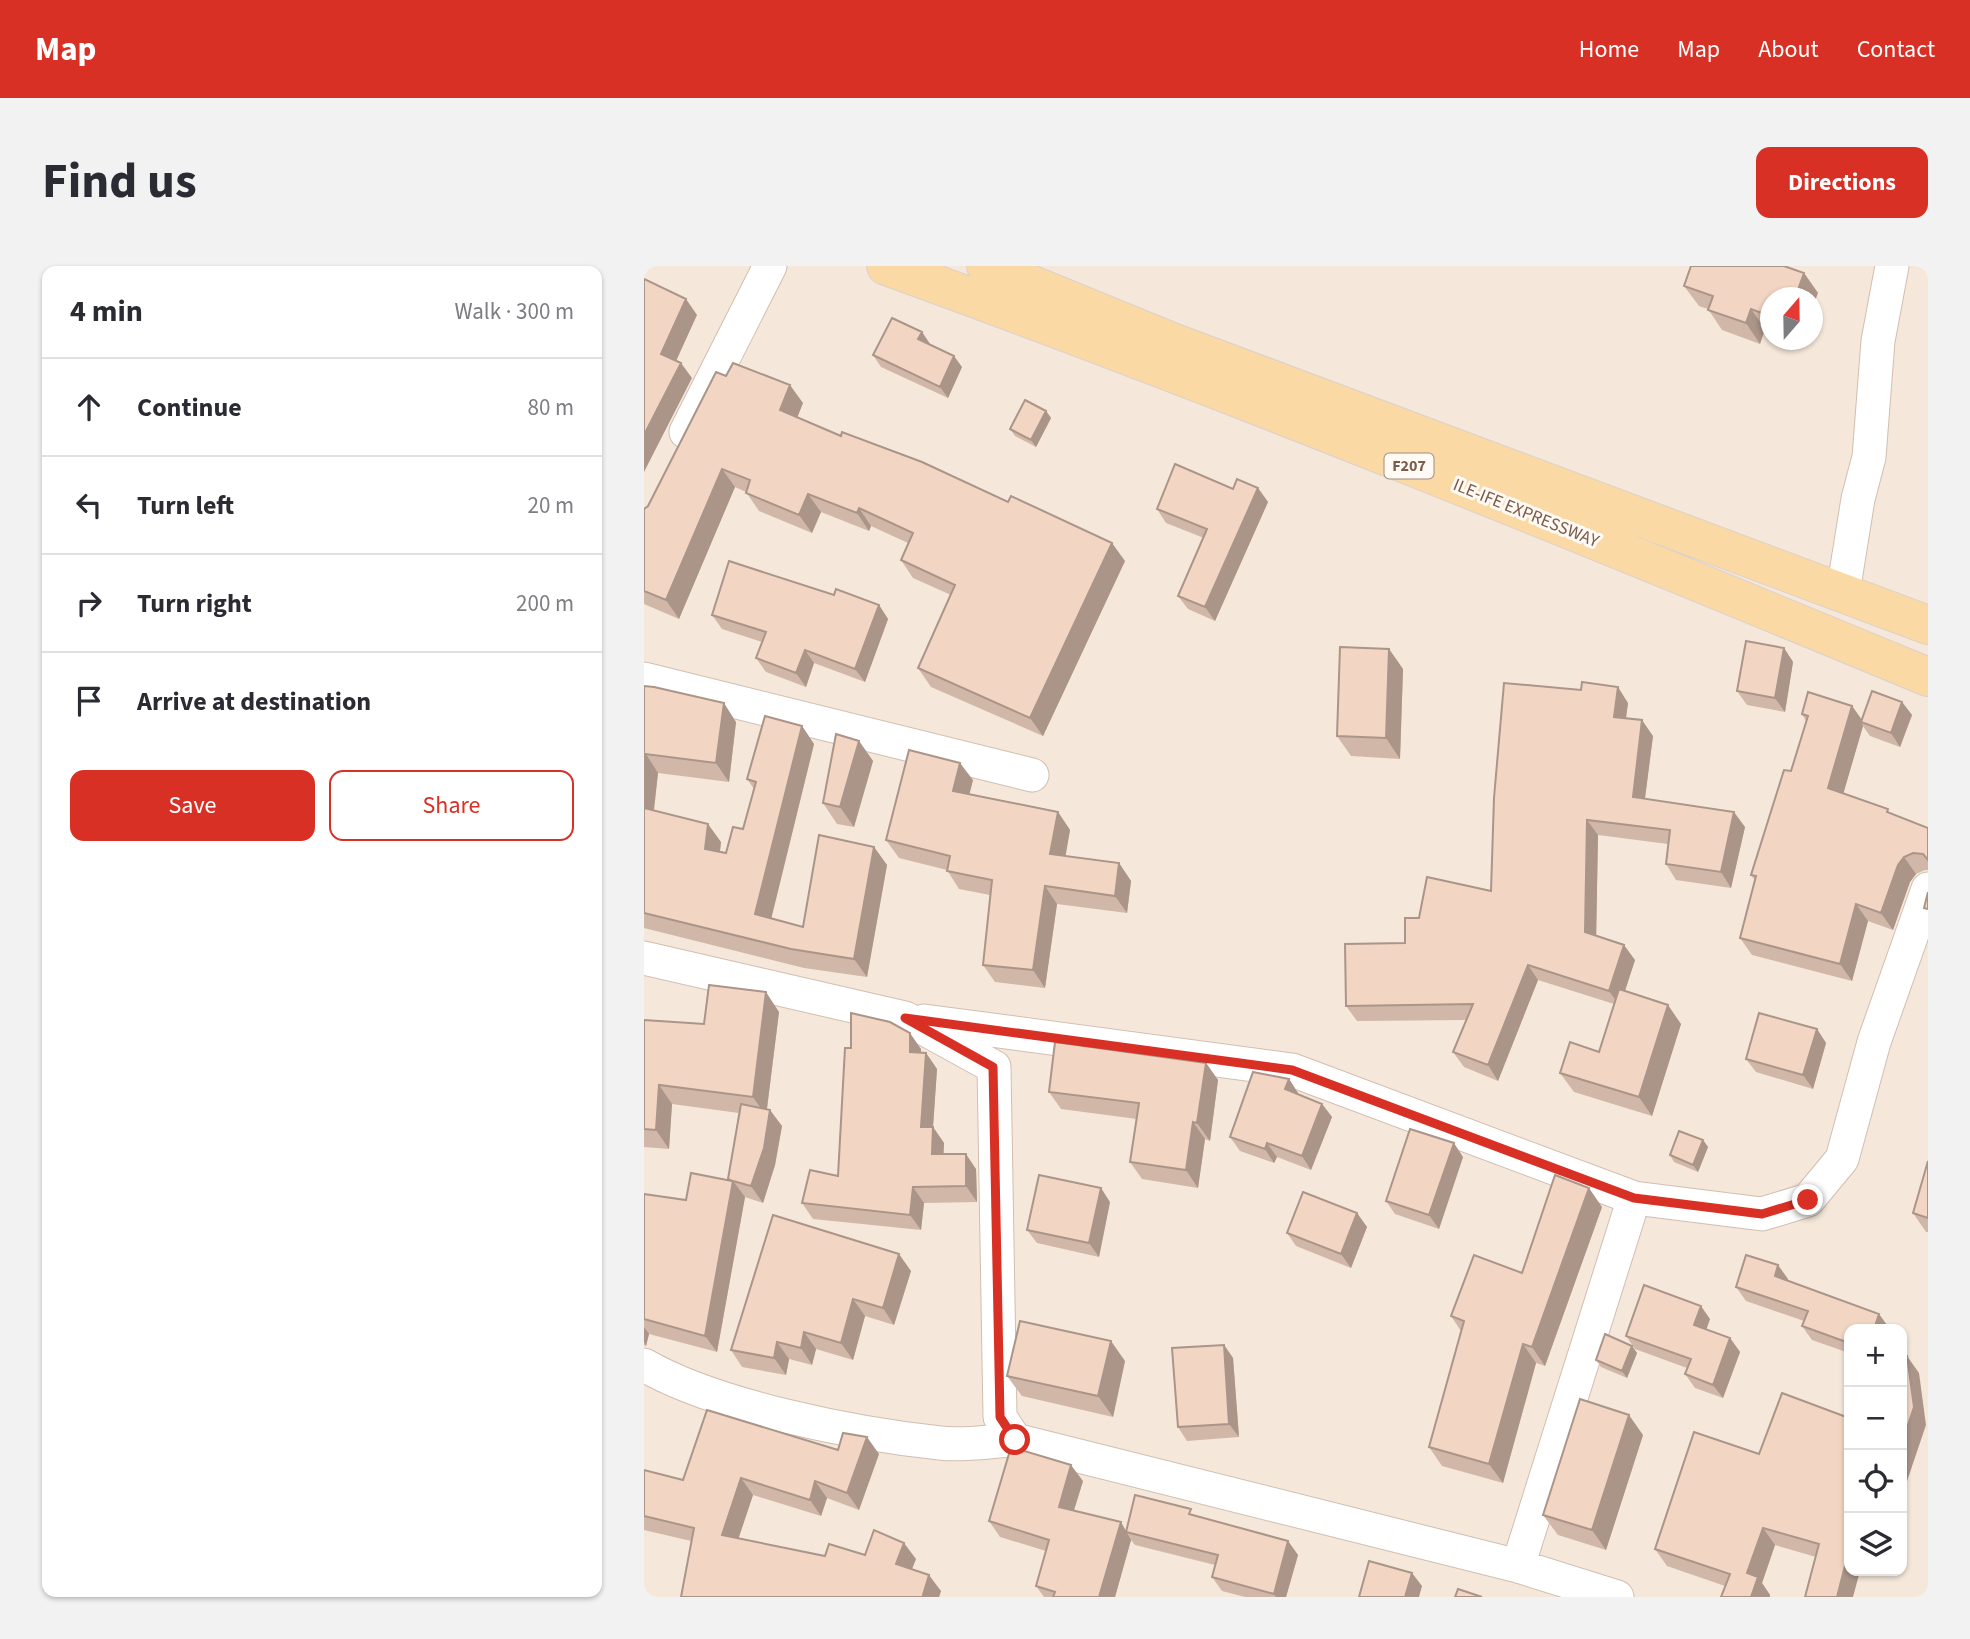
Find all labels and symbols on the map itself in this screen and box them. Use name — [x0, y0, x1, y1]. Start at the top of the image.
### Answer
north arrow — [1760, 287, 1823, 350]
road number: F207 — [1384, 454, 1434, 478]
street label: ILE-IFE EXPRESSWAY — [1449, 472, 1603, 554]
route end — [1792, 1184, 1823, 1215]
route start — [999, 1424, 1030, 1455]

